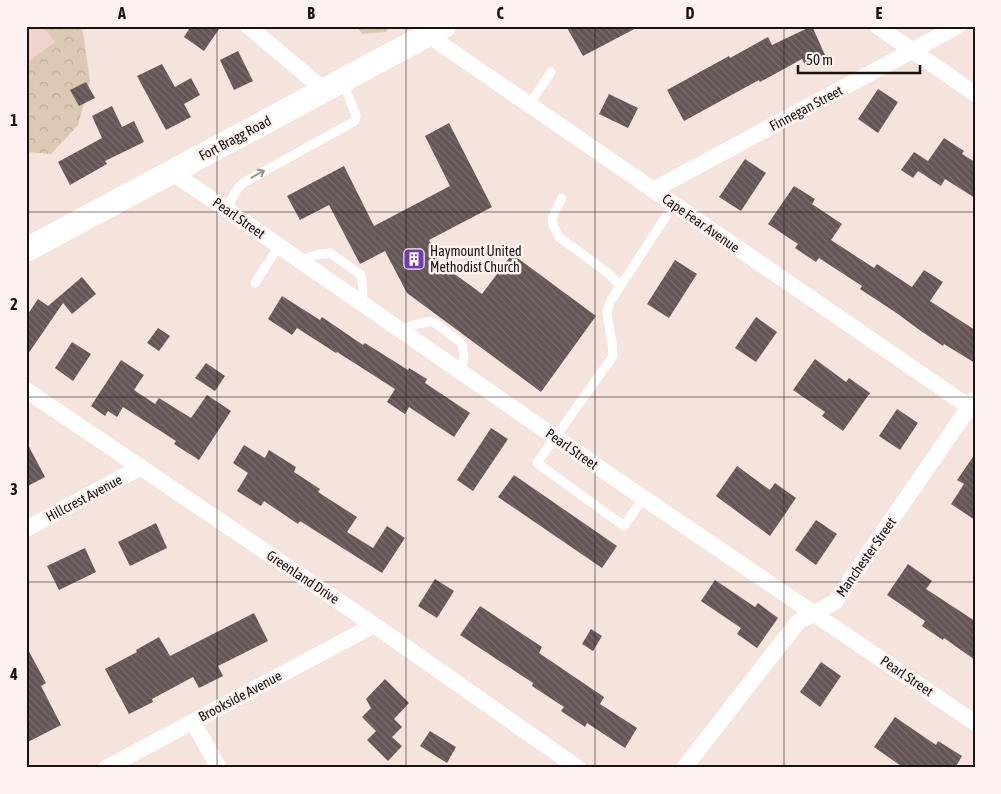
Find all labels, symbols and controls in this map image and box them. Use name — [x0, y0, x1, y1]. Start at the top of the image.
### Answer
text: A — [117, 4, 126, 22]
text: B — [307, 4, 315, 22]
text: C — [496, 4, 504, 22]
text: D — [686, 4, 695, 22]
text: E — [876, 4, 883, 22]
scale bar — [798, 42, 921, 74]
text: 50 m — [806, 51, 833, 68]
street label: Finnegan Street — [767, 82, 845, 134]
text: 1 — [10, 111, 18, 129]
street label: Fort Bragg Road — [196, 112, 274, 164]
one-way arrow — [251, 169, 265, 179]
street label: Cape Fear Avenue — [659, 190, 743, 256]
street label: Pearl Street — [210, 194, 268, 242]
place label: Haymount United Methodist Church — [430, 243, 522, 275]
building icon: Haymount United Methodist Church — [402, 247, 426, 271]
text: 2 — [10, 295, 18, 313]
street label: Pearl Street — [543, 425, 601, 473]
street label: Hillcrest Avenue — [43, 471, 125, 525]
text: 3 — [10, 480, 18, 498]
street label: Manchester Street — [833, 514, 899, 600]
street label: Greenland Drive — [264, 547, 342, 607]
street label: Pearl Street — [878, 653, 936, 699]
text: 4 — [9, 665, 18, 683]
street label: Brookside Avenue — [196, 667, 284, 725]

